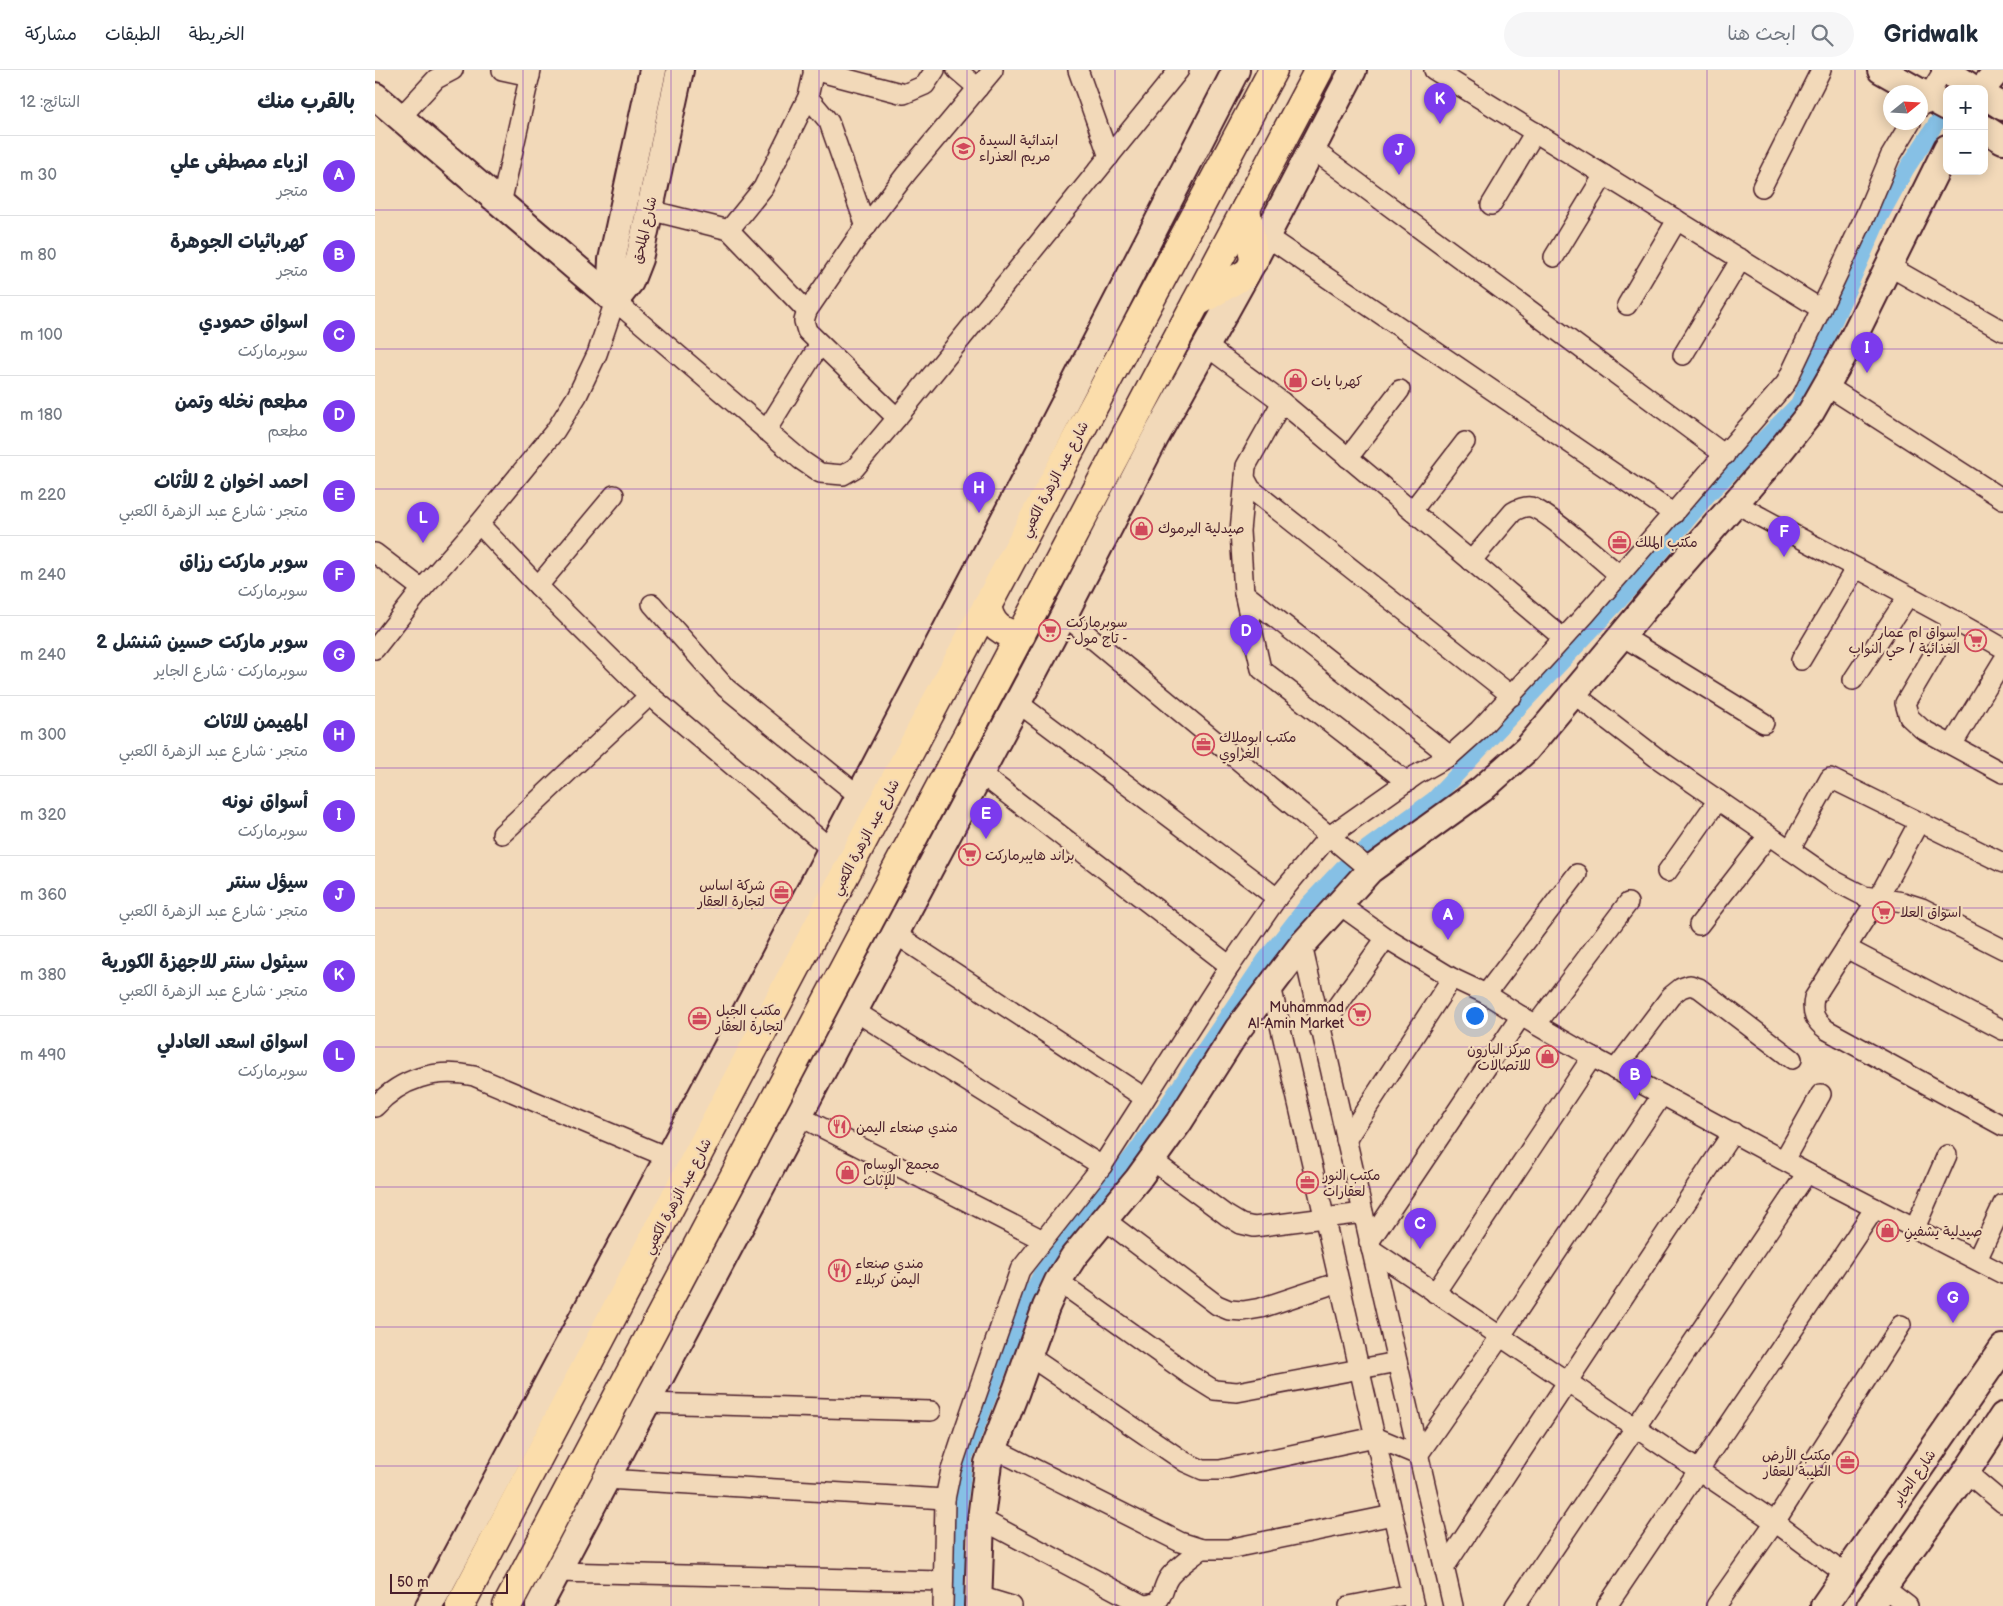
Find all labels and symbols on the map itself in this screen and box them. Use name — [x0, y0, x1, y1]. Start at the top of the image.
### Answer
pin: K — [1424, 83, 1456, 124]
north arrow — [1883, 85, 1928, 130]
place label: ابتدائية السيدة مريم العذراء — [979, 132, 1058, 167]
pin: J — [1383, 134, 1415, 175]
school or university icon: ابتدائية السيدة مريم العذراء — [951, 136, 975, 160]
street label: شارع الملحق — [629, 195, 661, 266]
pin: I — [1851, 332, 1883, 373]
shop icon: كهربا يات — [1283, 369, 1307, 393]
place label: كهربا يات — [1311, 373, 1362, 390]
street label: شارع عبد الزهرة الكعبي — [1017, 418, 1096, 542]
pin: H — [963, 472, 995, 513]
pin: L — [407, 502, 439, 543]
shop icon: صيدلية اليرموك — [1130, 516, 1154, 540]
pin: F — [1768, 516, 1800, 557]
place label: صيدلية اليرموك — [1158, 520, 1244, 538]
office icon: مكتب الملك — [1607, 530, 1631, 554]
place label: مكتب الملك — [1635, 534, 1698, 551]
place label: سوبرماركت - تاج مول - — [1066, 614, 1128, 648]
pin: D — [1230, 615, 1262, 656]
supermarket icon: سوبرماركت - تاج مول - — [1038, 618, 1062, 642]
place label: اسواق ام عمار الغذائية / حي النواب — [1849, 624, 1960, 661]
supermarket icon: اسواق ام عمار الغذائية / حي النواب — [1964, 628, 1988, 652]
place label: مكتب ابوملاك الغراوي — [1219, 729, 1296, 764]
office icon: مكتب ابوملاك الغراوي — [1191, 733, 1215, 757]
street label: شارع عبد الزهرة الكعبي — [828, 776, 907, 900]
pin: E — [970, 798, 1002, 839]
supermarket icon: براند هايبرماركت — [957, 843, 981, 867]
place label: براند هايبرماركت — [985, 847, 1075, 864]
place label: شركة اساس لتجارة العقار — [697, 877, 765, 910]
office icon: شركة اساس لتجارة العقار — [769, 881, 793, 905]
pin: A — [1432, 899, 1464, 940]
supermarket icon: اسواق العلا — [1872, 900, 1896, 924]
place label: اسواق العلا — [1900, 904, 1961, 921]
place label: Muhammad Al-Amin Market — [1248, 999, 1345, 1032]
place label: مكتب الجبل لتجارة العقار — [715, 1002, 783, 1035]
supermarket icon: Muhammad Al-Amin Market — [1348, 1003, 1372, 1027]
your location — [1462, 1003, 1488, 1029]
office icon: مكتب الجبل لتجارة العقار — [688, 1006, 712, 1030]
place label: مركز البارون للاتصالات — [1467, 1041, 1531, 1074]
shop icon: مركز البارون للاتصالات — [1535, 1045, 1559, 1069]
pin: B — [1619, 1059, 1651, 1100]
restaurant icon: مندي صنعاء اليمن — [828, 1115, 852, 1139]
place label: مندي صنعاء اليمن — [856, 1119, 958, 1138]
street label: شارع عبد الزهرة الكعبي — [640, 1135, 719, 1259]
place label: مجمع الوسام للإثاث — [863, 1156, 940, 1190]
shop icon: مجمع الوسام للإثاث — [835, 1160, 859, 1184]
place label: مكتب النور لعقارات — [1322, 1167, 1381, 1200]
office icon: مكتب النور لعقارات — [1295, 1171, 1319, 1195]
pin: C — [1404, 1208, 1436, 1249]
shop icon: صيدلية يشفينِ — [1876, 1219, 1900, 1243]
place label: صيدلية يشفينِ — [1904, 1223, 1982, 1242]
place label: مندي صنعاء اليمن كربلاء — [855, 1255, 924, 1288]
restaurant icon: مندي صنعاء اليمن كربلاء — [827, 1259, 851, 1283]
pin: G — [1937, 1282, 1969, 1323]
place label: مكتب الأرض الطيبة للعقار — [1762, 1446, 1831, 1480]
street label: شارع الجاير — [1889, 1446, 1940, 1510]
office icon: مكتب الأرض الطيبة للعقار — [1835, 1451, 1859, 1475]
scale bar — [390, 1571, 507, 1594]

